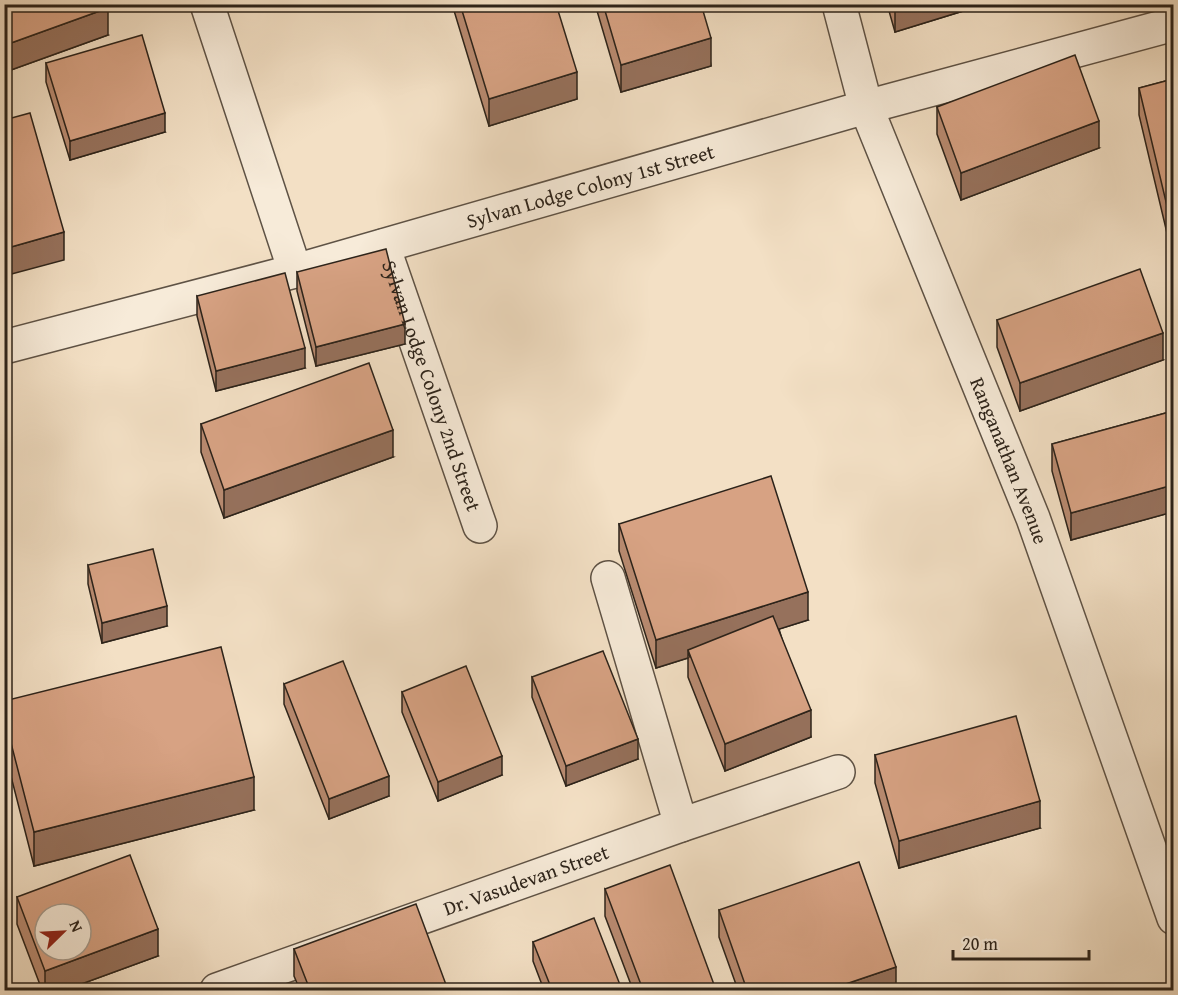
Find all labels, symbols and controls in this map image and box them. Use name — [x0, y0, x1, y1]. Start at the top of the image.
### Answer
street label: Sylvan Lodge Colony 1st Street — [463, 136, 718, 235]
street label: Sylvan Lodge Colony 2nd Street — [375, 256, 489, 515]
street label: Ranganathan Avenue — [963, 373, 1056, 548]
street label: Dr. Vasudevan Street — [439, 837, 613, 922]
north arrow — [33, 902, 93, 962]
text: N — [64, 916, 90, 936]
scale bar — [953, 923, 1090, 961]
text: 20 m — [962, 930, 998, 957]

